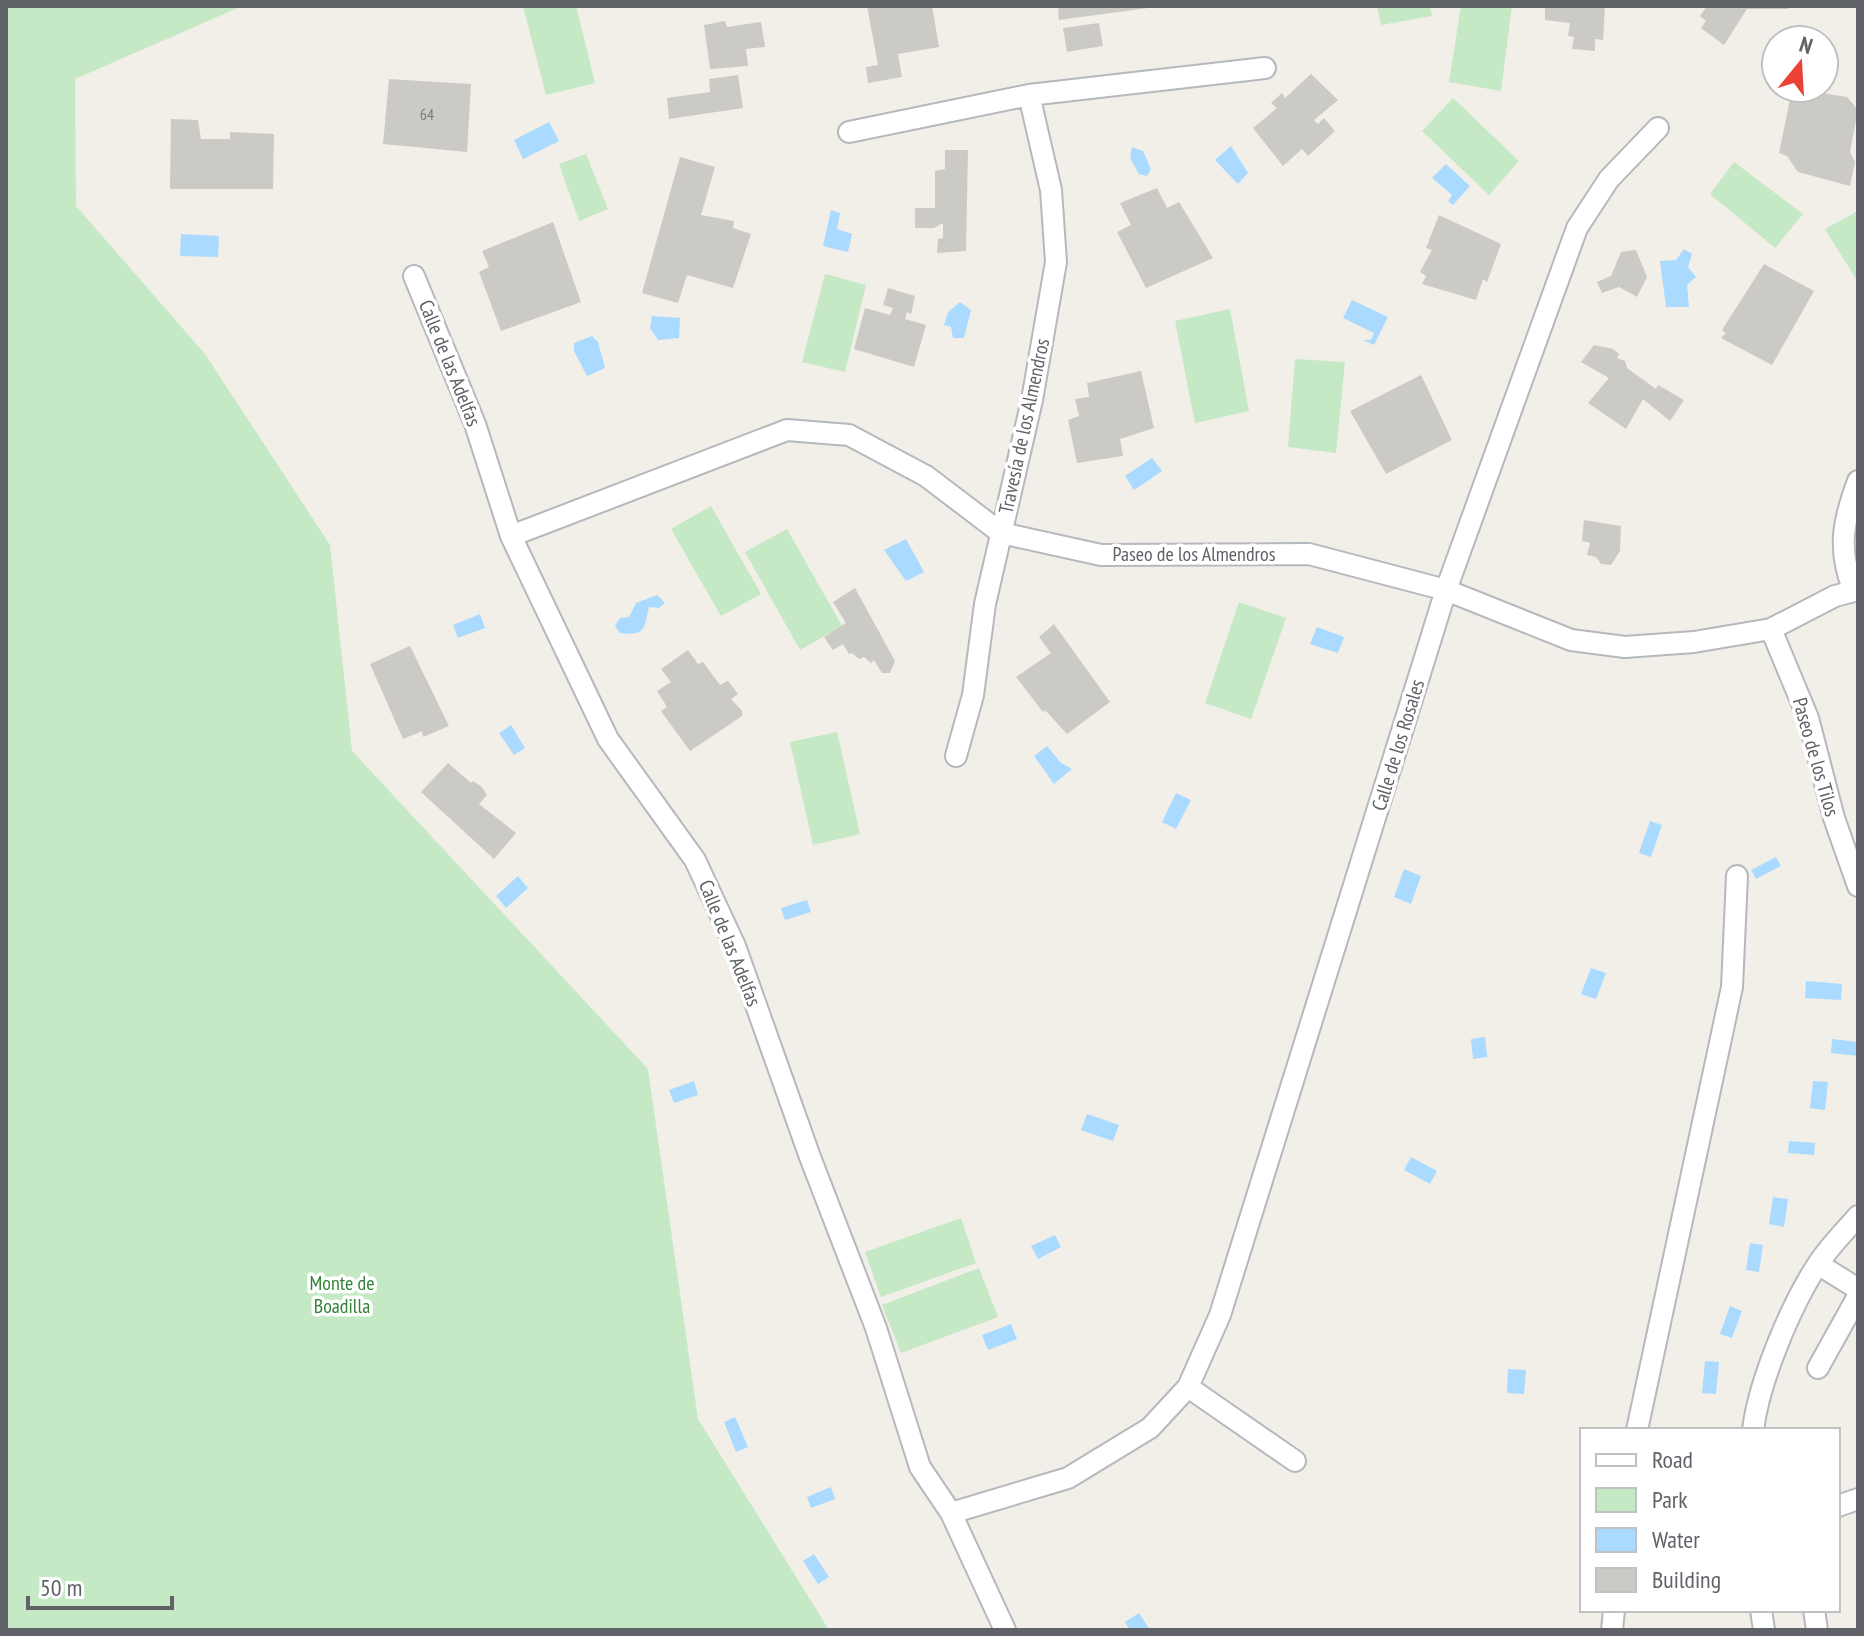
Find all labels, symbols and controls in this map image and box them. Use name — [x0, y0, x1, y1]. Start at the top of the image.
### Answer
north arrow — [1760, 24, 1840, 104]
text: N — [1796, 30, 1816, 60]
house number: 64 — [420, 104, 434, 124]
street label: Calle de las Adelfas — [413, 296, 487, 430]
street label: Travesía de los Almendros — [993, 336, 1055, 516]
street label: Paseo de los Almendros — [1113, 541, 1276, 567]
street label: Calle de los Rosales — [1366, 676, 1430, 814]
street label: Paseo de los Tilos — [1787, 695, 1845, 820]
street label: Calle de las Adelfas — [693, 876, 767, 1010]
park label: Monte de Boadilla — [310, 1270, 374, 1319]
legend — [1580, 1428, 1840, 1612]
text: Road — [1652, 1444, 1693, 1475]
text: Park — [1652, 1484, 1688, 1515]
text: Water — [1652, 1524, 1700, 1555]
scale bar — [28, 1560, 172, 1610]
text: Building — [1652, 1564, 1721, 1595]
text: 50 m — [40, 1572, 82, 1603]

